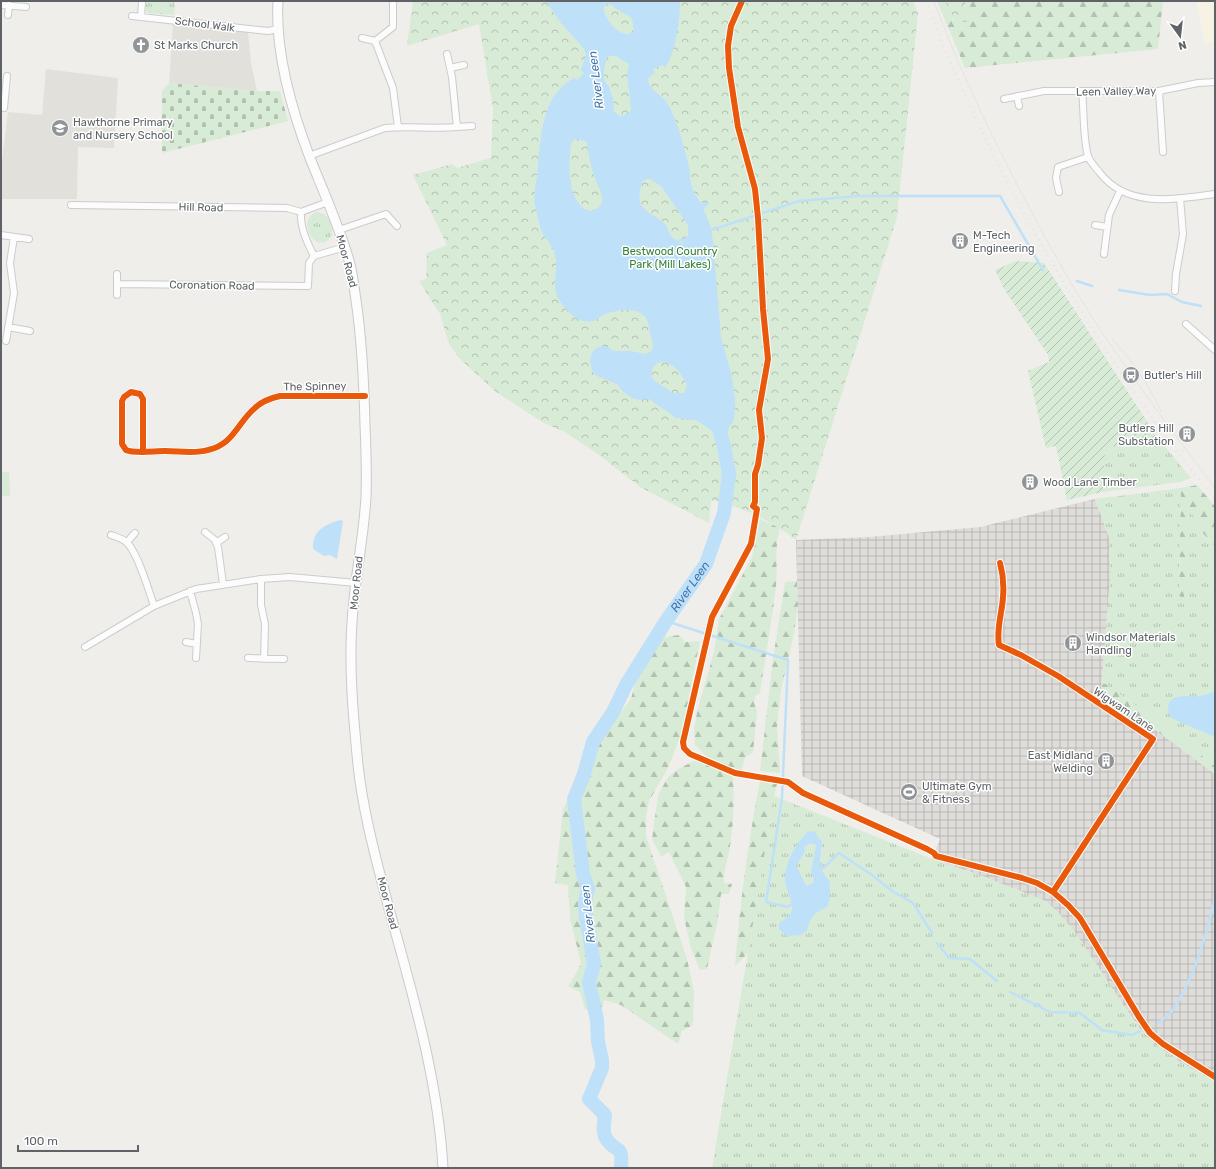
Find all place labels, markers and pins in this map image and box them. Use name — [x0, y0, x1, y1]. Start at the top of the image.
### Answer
church icon: St Marks Church — [131, 35, 151, 55]
place label: St Marks Church — [154, 39, 238, 52]
place label: Hawthorne Primary and Nursery School — [73, 116, 173, 142]
school or university icon: Hawthorne Primary and Nursery School — [50, 118, 70, 138]
place label: M-Tech Engineering — [973, 229, 1035, 255]
building icon: M-Tech Engineering — [950, 231, 970, 251]
bus stop icon: Butler's Hill — [1121, 365, 1141, 385]
place label: Butler's Hill — [1144, 369, 1202, 382]
place label: Butlers Hill Substation — [1118, 422, 1174, 448]
building icon: Butlers Hill Substation — [1177, 424, 1197, 444]
building icon: Wood Lane Timber — [1020, 472, 1040, 492]
place label: Wood Lane Timber — [1043, 476, 1137, 489]
place label: Windsor Materials Handling — [1086, 631, 1176, 657]
building icon: Windsor Materials Handling — [1063, 633, 1083, 653]
place label: East Midland Welding — [1028, 749, 1093, 775]
building icon: East Midland Welding — [1096, 751, 1116, 771]
place label: Ultimate Gym & Fitness — [922, 780, 992, 806]
sports icon: Ultimate Gym & Fitness — [899, 782, 919, 802]

